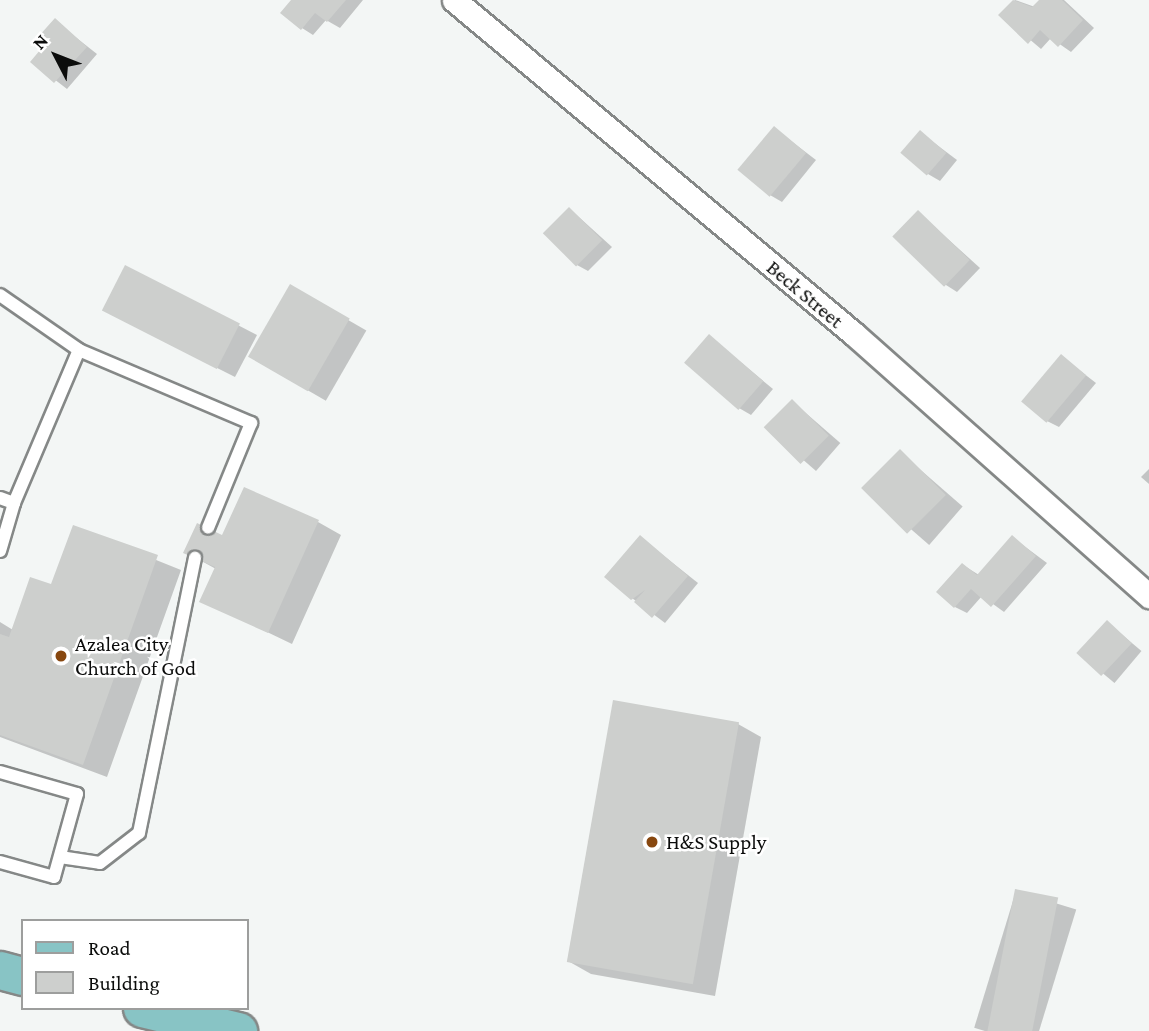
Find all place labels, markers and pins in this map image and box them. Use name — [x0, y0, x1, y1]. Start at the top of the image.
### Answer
place label: Azalea City Church of God — [75, 631, 196, 681]
marker: Azalea City Church of God — [53, 648, 69, 664]
place label: H&S Supply — [666, 829, 766, 855]
marker: H&S Supply — [644, 834, 660, 850]

